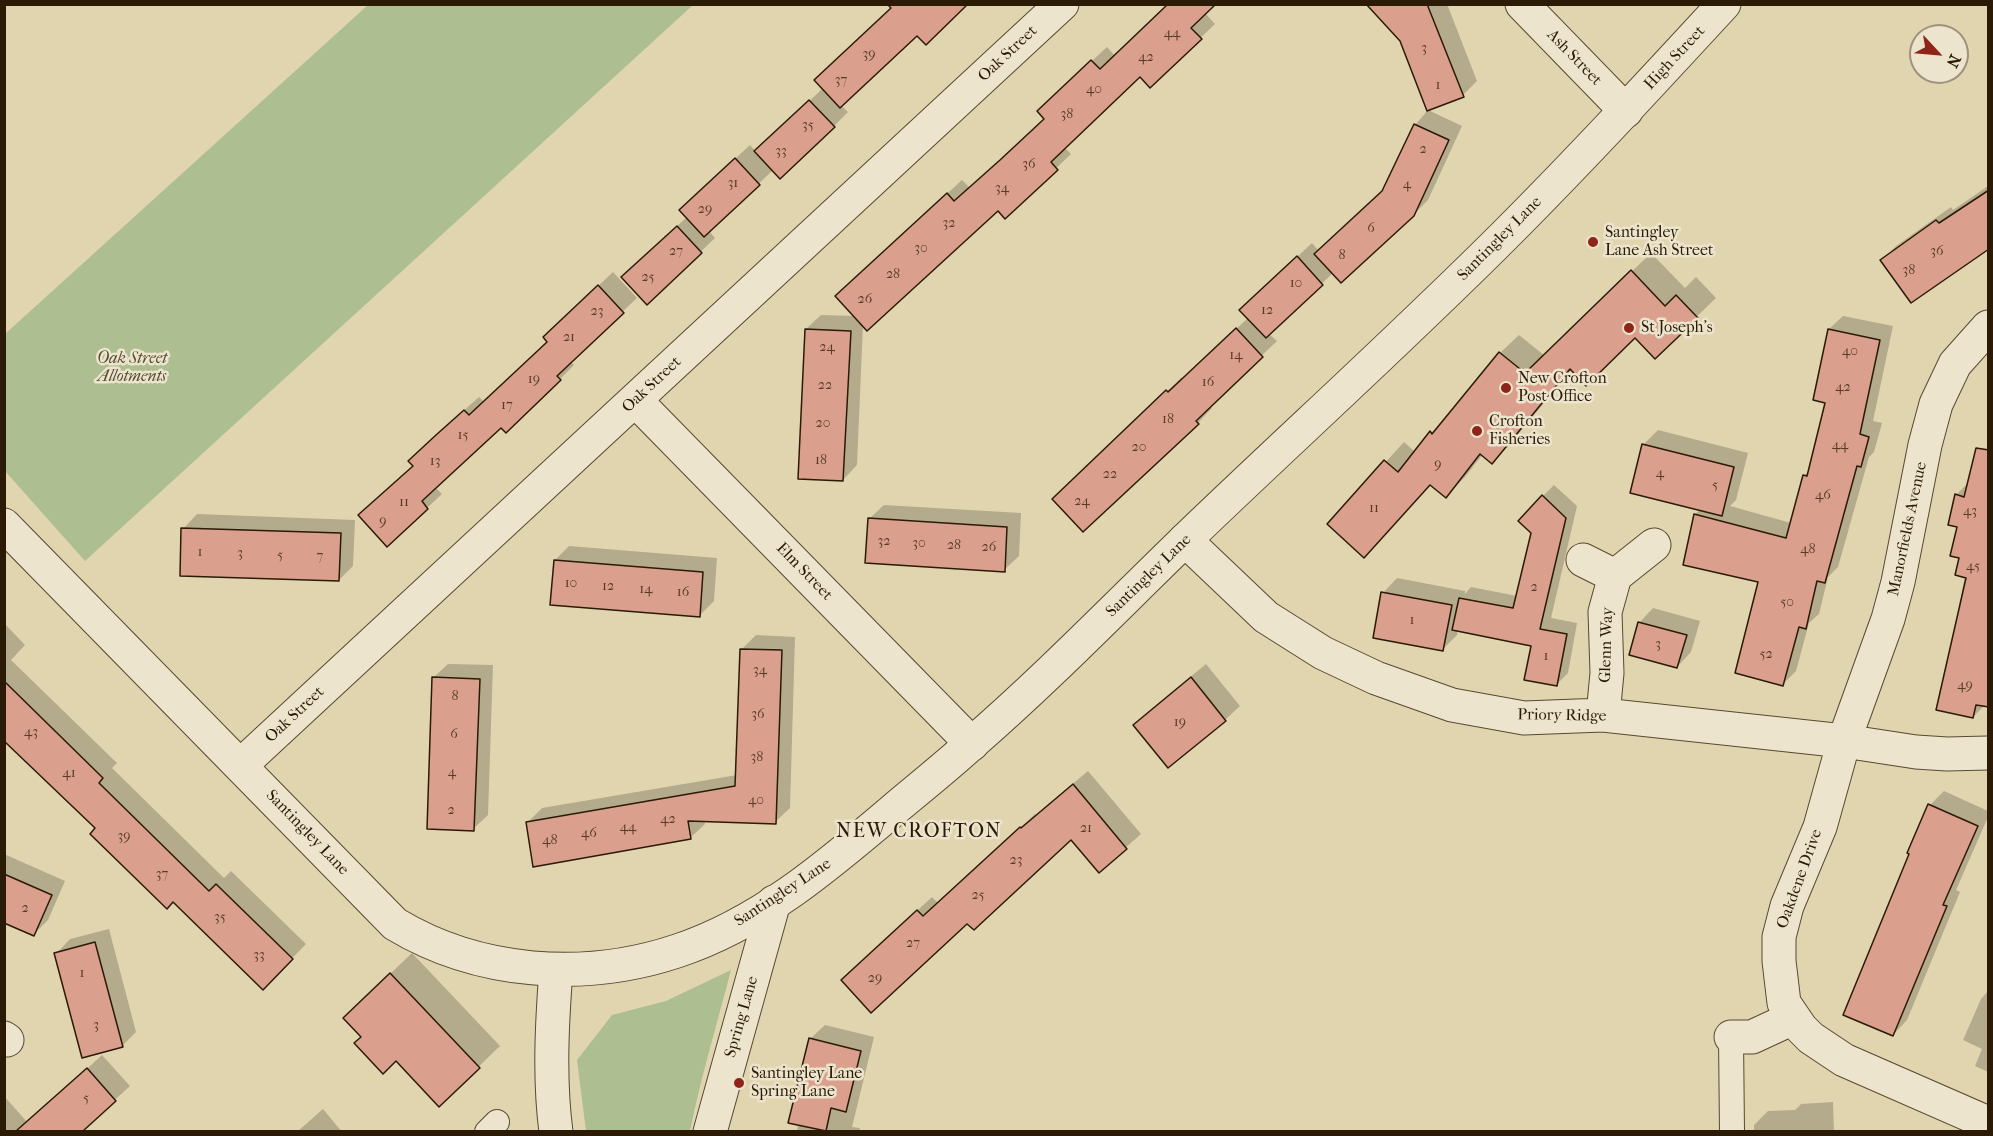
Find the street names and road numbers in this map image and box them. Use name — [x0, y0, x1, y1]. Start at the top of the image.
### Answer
street label: Oak Street — [974, 22, 1042, 86]
street label: High Street — [1641, 22, 1709, 94]
street label: Ash Street — [1542, 26, 1606, 90]
street label: Santingley Lane — [1454, 193, 1546, 285]
street label: Oak Street — [618, 353, 686, 417]
street label: Manorfields Avenue — [1884, 460, 1932, 598]
street label: Santingley Lane — [1102, 530, 1196, 622]
street label: Elm Street — [772, 539, 836, 605]
street label: Glenn Way — [1596, 607, 1618, 683]
street label: Oak Street — [261, 683, 329, 747]
street label: Priory Ridge — [1517, 706, 1607, 726]
street label: Santingley Lane — [261, 786, 353, 880]
street label: Oakdene Drive — [1773, 827, 1827, 931]
street label: Santingley Lane — [731, 855, 835, 931]
street label: Spring Lane — [721, 974, 763, 1060]

